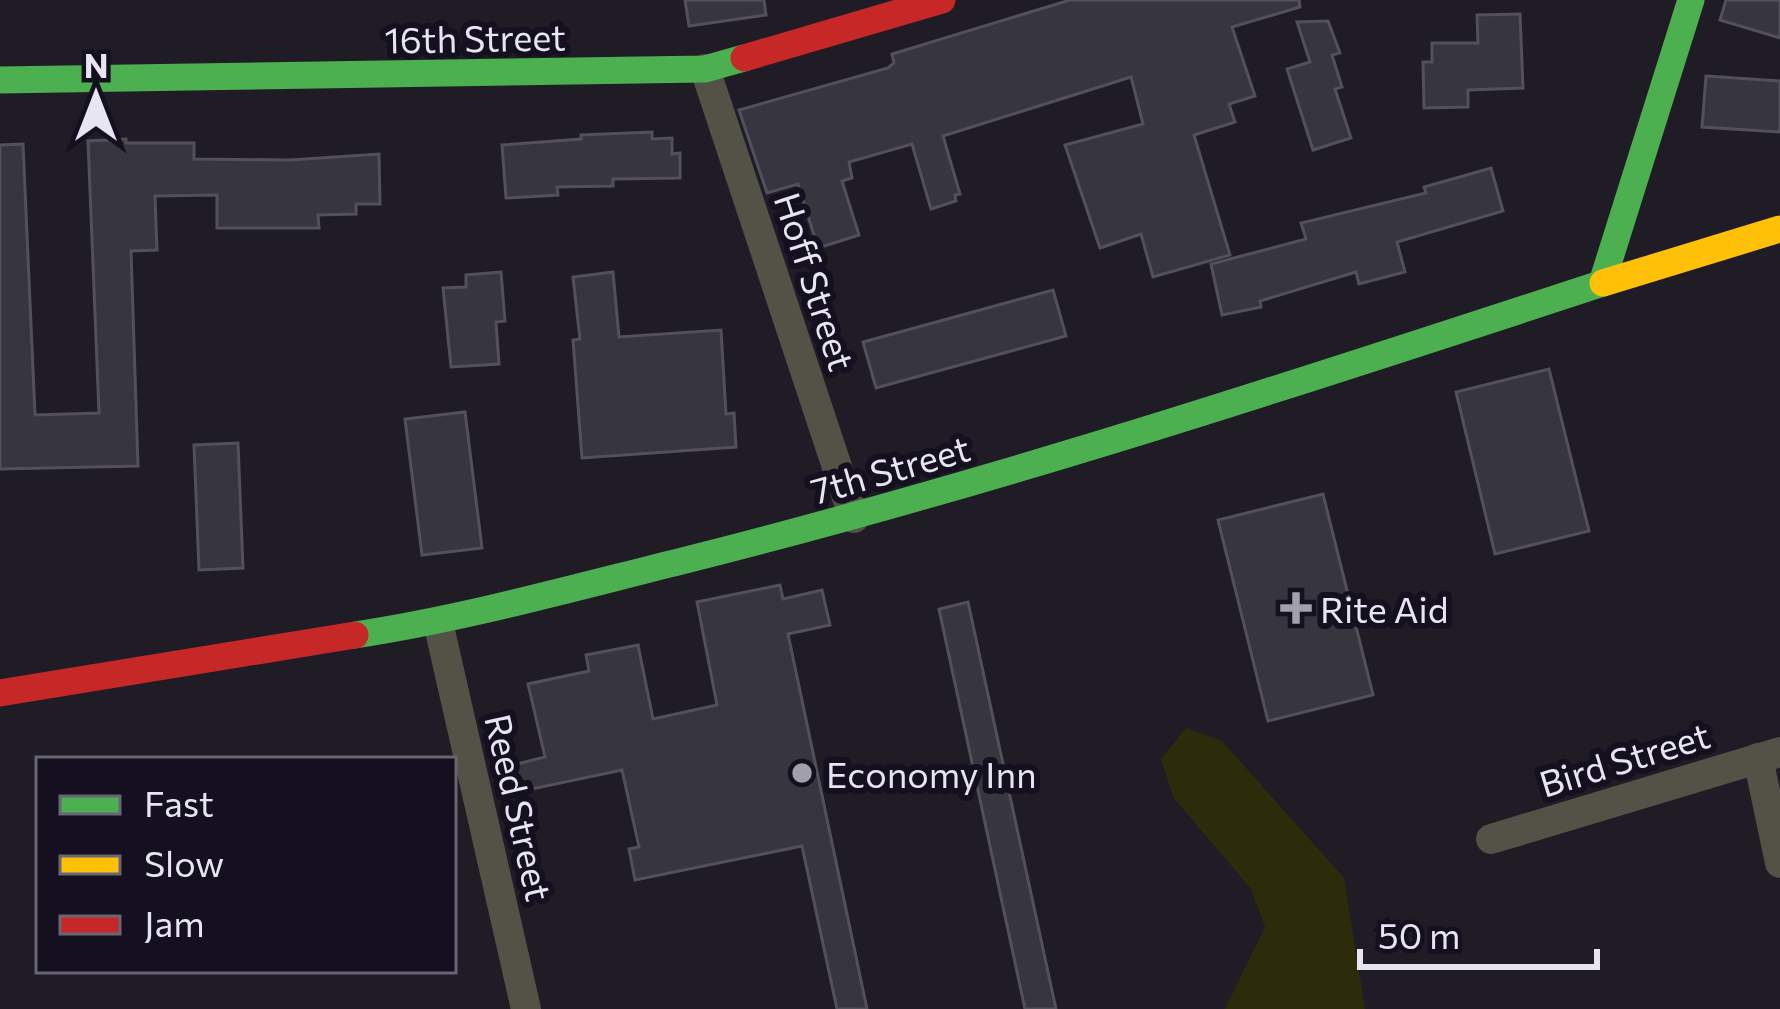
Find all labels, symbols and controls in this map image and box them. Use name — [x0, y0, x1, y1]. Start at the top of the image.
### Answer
street label: 16th Street — [384, 13, 566, 61]
north arrow — [36, 36, 156, 156]
text: N — [84, 44, 108, 85]
street label: Hoff Street — [767, 186, 865, 376]
street label: 7th Street — [806, 424, 974, 512]
place label: Rite Aid — [1320, 586, 1449, 630]
marker: Rite Aid — [1283, 595, 1309, 621]
street label: Reed Street — [477, 709, 563, 905]
street label: Bird Street — [1534, 711, 1714, 805]
place label: Economy Inn — [826, 751, 1037, 795]
legend — [36, 757, 456, 973]
marker: Economy Inn — [789, 760, 815, 786]
text: Fast — [144, 780, 214, 824]
text: Slow — [144, 840, 224, 884]
scale bar — [1360, 895, 1597, 969]
text: Jam — [144, 900, 205, 944]
text: 50 m — [1378, 912, 1460, 956]

